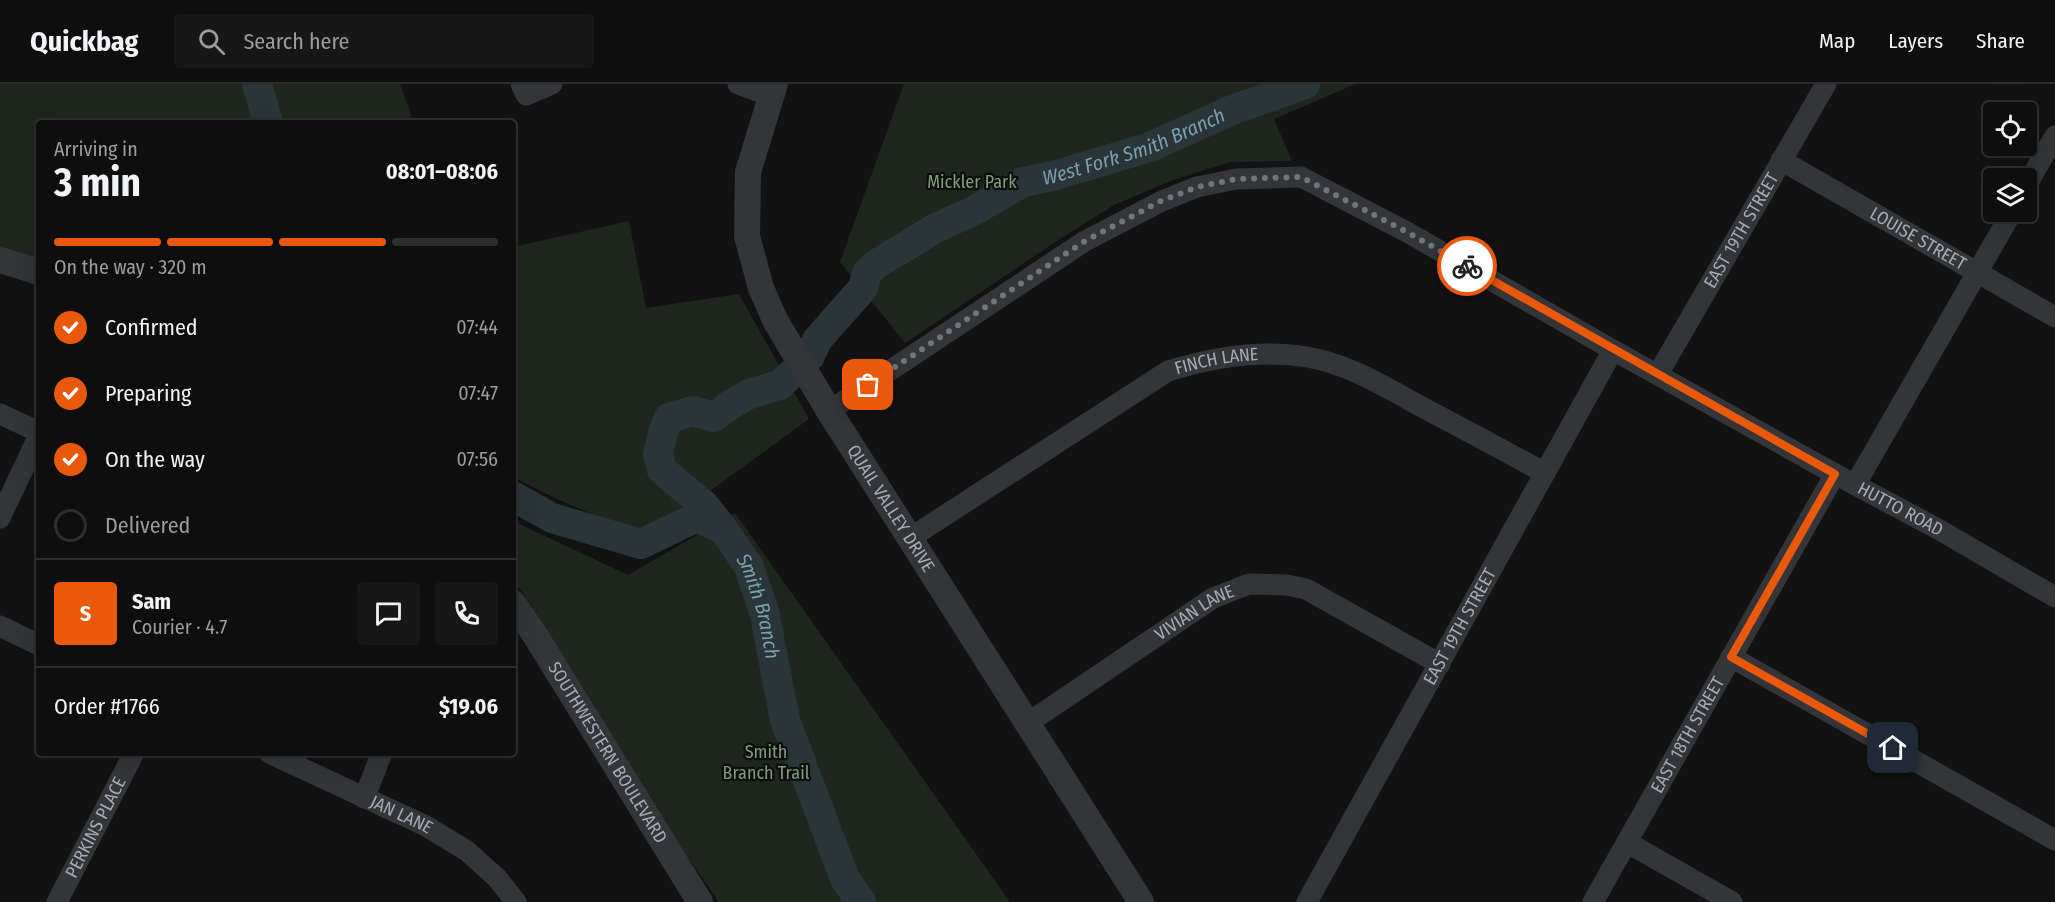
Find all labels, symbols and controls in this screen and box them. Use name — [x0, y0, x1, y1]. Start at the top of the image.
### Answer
search box — [174, 14, 594, 68]
text: Quickbag — [30, 25, 138, 58]
icon: search — [195, 25, 228, 58]
text: Search here — [243, 28, 349, 55]
text: Map — [1819, 28, 1855, 54]
text: Layers — [1888, 28, 1943, 54]
text: Share — [1976, 28, 2025, 54]
map controls — [1983, 102, 2037, 222]
button: locate — [1983, 102, 2037, 156]
water label: West Fork Smith Branch — [1040, 103, 1229, 190]
text: Arriving in — [54, 137, 138, 161]
text: 08:01–08:06 — [386, 158, 498, 185]
text: 3 min — [54, 160, 141, 206]
street label: EAST 19TH STREET — [1699, 168, 1784, 292]
button: layers — [1983, 168, 2037, 222]
park label: Mickler Park — [927, 171, 1017, 193]
street label: LOUISE STREET — [1866, 202, 1971, 275]
courier — [1437, 236, 1497, 296]
icon: bike — [1451, 250, 1484, 283]
text: On the way · 320 m — [54, 255, 207, 279]
icon: check — [54, 311, 87, 344]
text: Confirmed — [105, 314, 198, 341]
text: 07:44 — [456, 315, 498, 339]
street label: FINCH LANE — [1172, 343, 1259, 379]
pin — [842, 359, 893, 410]
icon: bag — [851, 368, 884, 401]
icon: check — [54, 377, 87, 410]
text: Preparing — [105, 380, 191, 407]
text: 07:47 — [458, 381, 498, 405]
street label: QUAIL VALLEY DRIVE — [842, 441, 939, 576]
icon: check — [54, 443, 87, 476]
text: On the way — [105, 446, 205, 473]
text: 07:56 — [456, 447, 498, 471]
street label: HUTTO ROAD — [1854, 477, 1947, 541]
text: Delivered — [105, 512, 190, 539]
water label: Smith Branch — [731, 548, 785, 661]
street label: EAST 19TH STREET — [1419, 564, 1501, 689]
street label: VIVIAN LANE — [1151, 580, 1237, 645]
button: chat — [357, 582, 420, 645]
button: phone — [435, 582, 498, 645]
text: Sam — [132, 588, 171, 615]
text: S — [80, 600, 91, 627]
text: Courier · 4.7 — [132, 615, 227, 639]
street label: SOUTHWESTERN BOULEVARD — [543, 658, 672, 847]
street label: EAST 18TH STREET — [1646, 672, 1729, 797]
text: Order #1766 — [54, 693, 160, 720]
text: $19.06 — [439, 693, 498, 720]
pin — [1867, 722, 1918, 773]
icon: home — [1876, 731, 1909, 764]
park label: Smith Branch Trail — [723, 741, 810, 784]
street label: PERKINS PLACE — [60, 773, 131, 881]
street label: JAN LANE — [367, 791, 437, 839]

